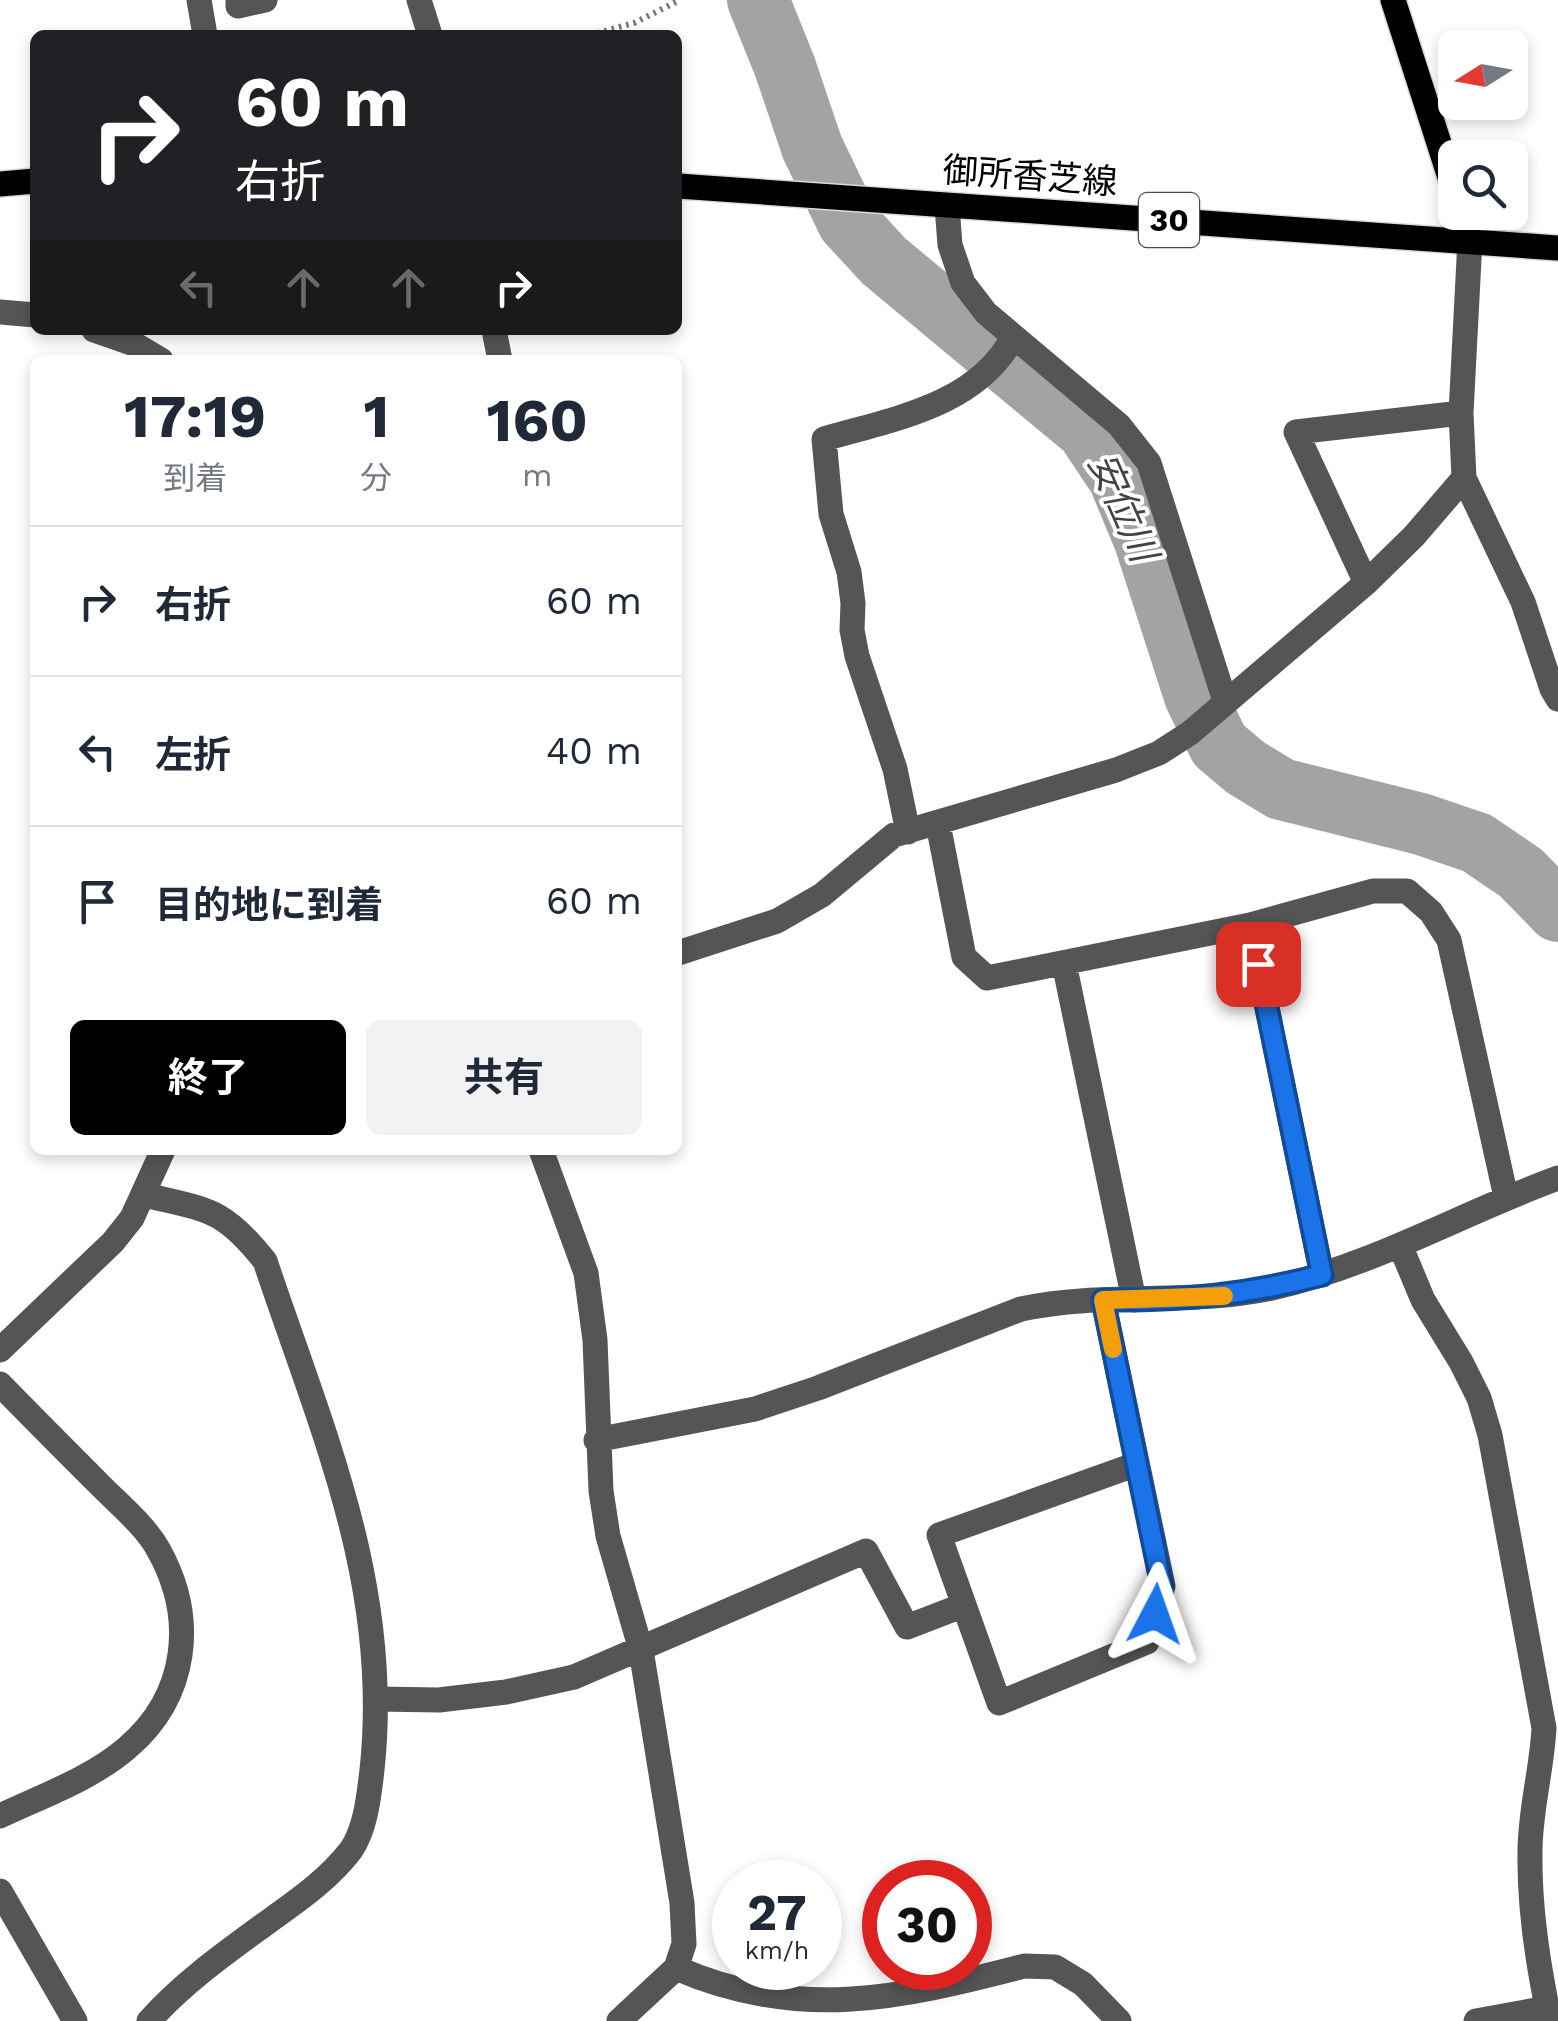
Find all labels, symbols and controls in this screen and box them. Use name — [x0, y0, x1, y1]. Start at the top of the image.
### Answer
north arrow — [1438, 30, 1528, 120]
map controls — [1438, 30, 1528, 230]
text: 60 m — [235, 61, 409, 143]
icon: right — [70, 70, 200, 200]
button: search — [1438, 140, 1528, 230]
street label: 御所香芝線 — [941, 149, 1119, 203]
text: 右折 — [235, 155, 325, 208]
road number: 30 — [1139, 193, 1199, 247]
icon: left — [171, 260, 226, 315]
icon: ahead — [276, 260, 331, 315]
icon: ahead — [381, 260, 436, 315]
icon: right — [486, 260, 541, 315]
text: 17:19 — [124, 381, 266, 452]
text: 1 — [363, 381, 389, 452]
text: 160 — [486, 385, 588, 456]
water label: 安位川 — [1080, 446, 1168, 572]
text: m — [522, 456, 552, 494]
text: 到着 — [163, 459, 227, 497]
text: 分 — [360, 459, 392, 497]
icon: right — [70, 574, 125, 629]
text: 60 m — [546, 579, 642, 623]
text: 右折 — [155, 583, 231, 627]
icon: left — [70, 724, 125, 779]
text: 40 m — [546, 729, 642, 773]
text: 左折 — [155, 733, 231, 777]
icon: arrive — [70, 874, 125, 929]
text: 60 m — [546, 879, 642, 923]
text: 目的地に到着 — [155, 883, 383, 927]
pin — [1216, 922, 1301, 1007]
icon: arrive — [1231, 937, 1286, 992]
button: 終了 — [70, 1020, 346, 1135]
button: 共有 — [366, 1020, 642, 1135]
position arrow — [1103, 1562, 1207, 1666]
speed limit sign: 30 — [862, 1860, 992, 1990]
text: 27 — [747, 1883, 807, 1942]
text: km/h — [745, 1936, 809, 1965]

